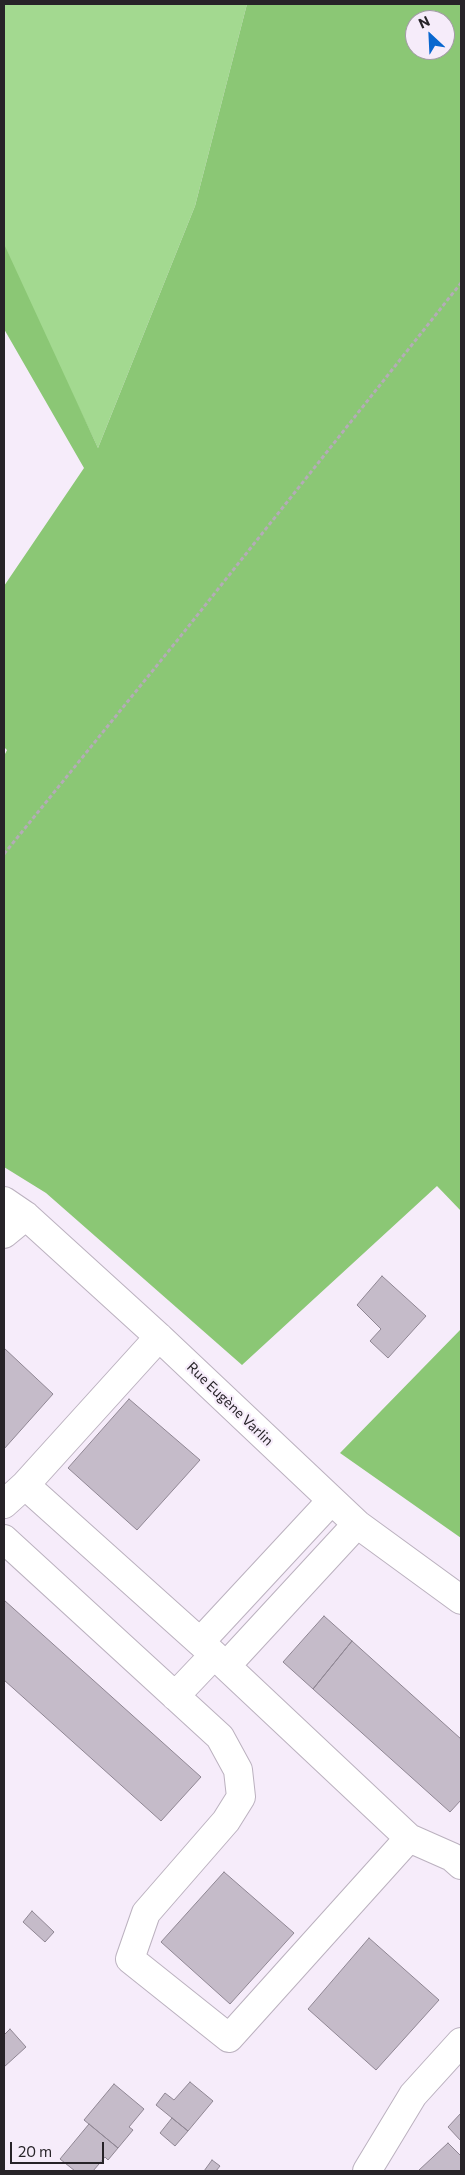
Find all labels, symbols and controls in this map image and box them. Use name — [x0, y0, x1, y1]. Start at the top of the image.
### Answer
north arrow — [405, 10, 455, 60]
text: N — [416, 12, 432, 32]
street label: Rue Eugène Varlin — [183, 1359, 277, 1449]
scale bar — [12, 2132, 106, 2164]
text: 20 m — [18, 2142, 52, 2160]

